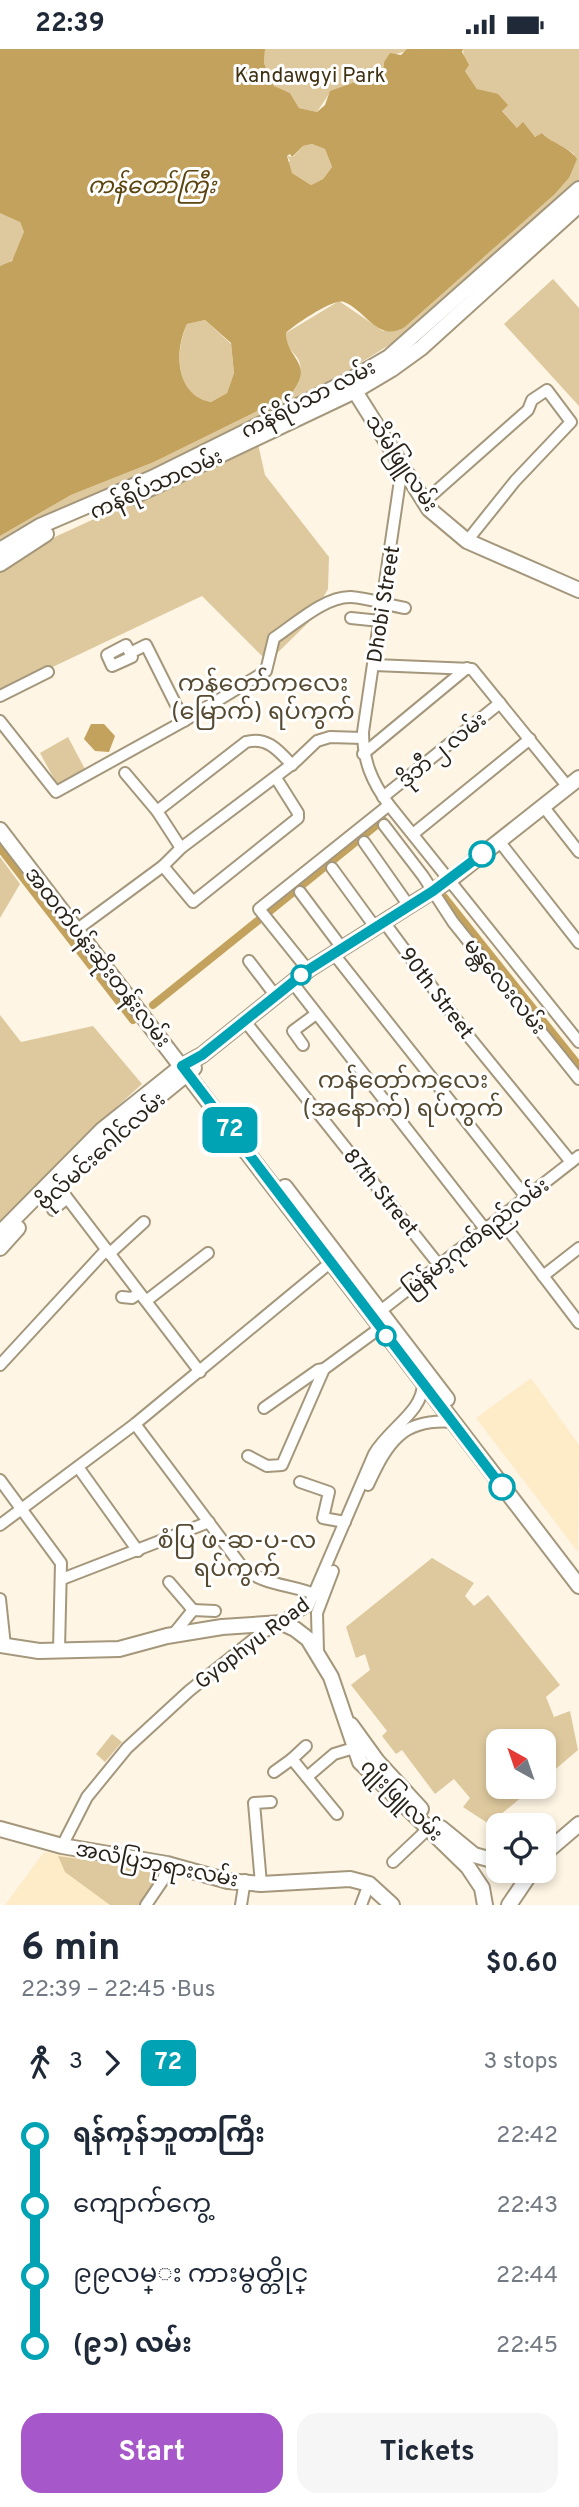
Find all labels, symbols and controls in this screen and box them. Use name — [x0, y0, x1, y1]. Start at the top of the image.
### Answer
text: 22:39 — [35, 8, 105, 41]
park label: Kandawgyi Park — [234, 63, 386, 90]
water label: ကန်တော်ကြီး — [88, 169, 218, 204]
street label: ကန်ရိပ်သာ လမ်း — [235, 351, 381, 448]
street label: သိမ်ဖြူလမ်း — [357, 408, 446, 519]
street label: ကန်ရိပ်သာလမ်း — [84, 440, 228, 529]
street label: Dhobi Street — [362, 544, 407, 665]
district label: ကန်တော်ကလေး (မြောက်) ရပ်ကွက် — [171, 667, 355, 730]
street label: ဒိုဘီ ၂ လမ်း — [391, 704, 494, 797]
unlabelled marker — [469, 841, 495, 867]
street label: အထက်ပန်းဆိုးတန်းလမ်း — [16, 860, 179, 1055]
street label: မန္တလေးလမ်း — [455, 931, 554, 1042]
street label: 90th Street — [393, 943, 479, 1045]
unlabelled marker — [291, 965, 311, 985]
district label: ကန်တော်ကလေး (အနောက်) ရပ်ကွက် — [303, 1064, 503, 1127]
street label: ဗိုလ်မင်းဂေါင်လမ်း — [29, 1084, 173, 1219]
line badge: 72 — [198, 1107, 262, 1153]
text: 72 — [216, 1115, 244, 1145]
street label: 87th Street — [336, 1144, 423, 1242]
street label: မြန်မာ့ဂုဏ်ရည်လမ်း — [396, 1170, 557, 1305]
unlabelled marker — [376, 1326, 396, 1346]
unlabelled marker — [489, 1474, 515, 1500]
district label: စံပြ ဖ-ဆ-ပ-လ ရပ်ကွက် — [158, 1524, 316, 1587]
street label: Gyophyu Road — [190, 1592, 316, 1696]
north arrow — [486, 1729, 556, 1799]
map controls — [486, 1729, 556, 1883]
street label: ဂျိုးဖြူလမ်း — [352, 1751, 451, 1850]
button: locate — [486, 1813, 556, 1883]
street label: အလံပြဘုရားလမ်း — [73, 1833, 241, 1896]
text: 6 min — [21, 1925, 120, 1974]
text: $0.60 — [486, 1948, 558, 1981]
text: 22:39 – 22:45 · Bus — [21, 1976, 216, 2005]
icon: walk — [21, 2044, 59, 2082]
icon: forward — [93, 2044, 131, 2082]
text: 3 — [69, 2048, 83, 2077]
text: 72 — [155, 2048, 182, 2078]
text: 3 stops — [483, 2048, 558, 2077]
text: ရန်ကုန်ဘူတာကြီး — [73, 2119, 265, 2152]
text: 22:42 — [496, 2122, 558, 2151]
text: ကျောက်ကွေ့ — [73, 2189, 211, 2222]
text: 22:43 — [497, 2192, 558, 2221]
text: ၉၉လမ္း ကားမွတ္တိုင္ — [73, 2259, 308, 2292]
text: 22:44 — [496, 2262, 558, 2291]
text: (၉၁) လမ်း — [73, 2329, 192, 2362]
text: 22:45 — [496, 2332, 558, 2361]
button: Start — [21, 2413, 283, 2493]
button: Tickets — [297, 2413, 558, 2493]

